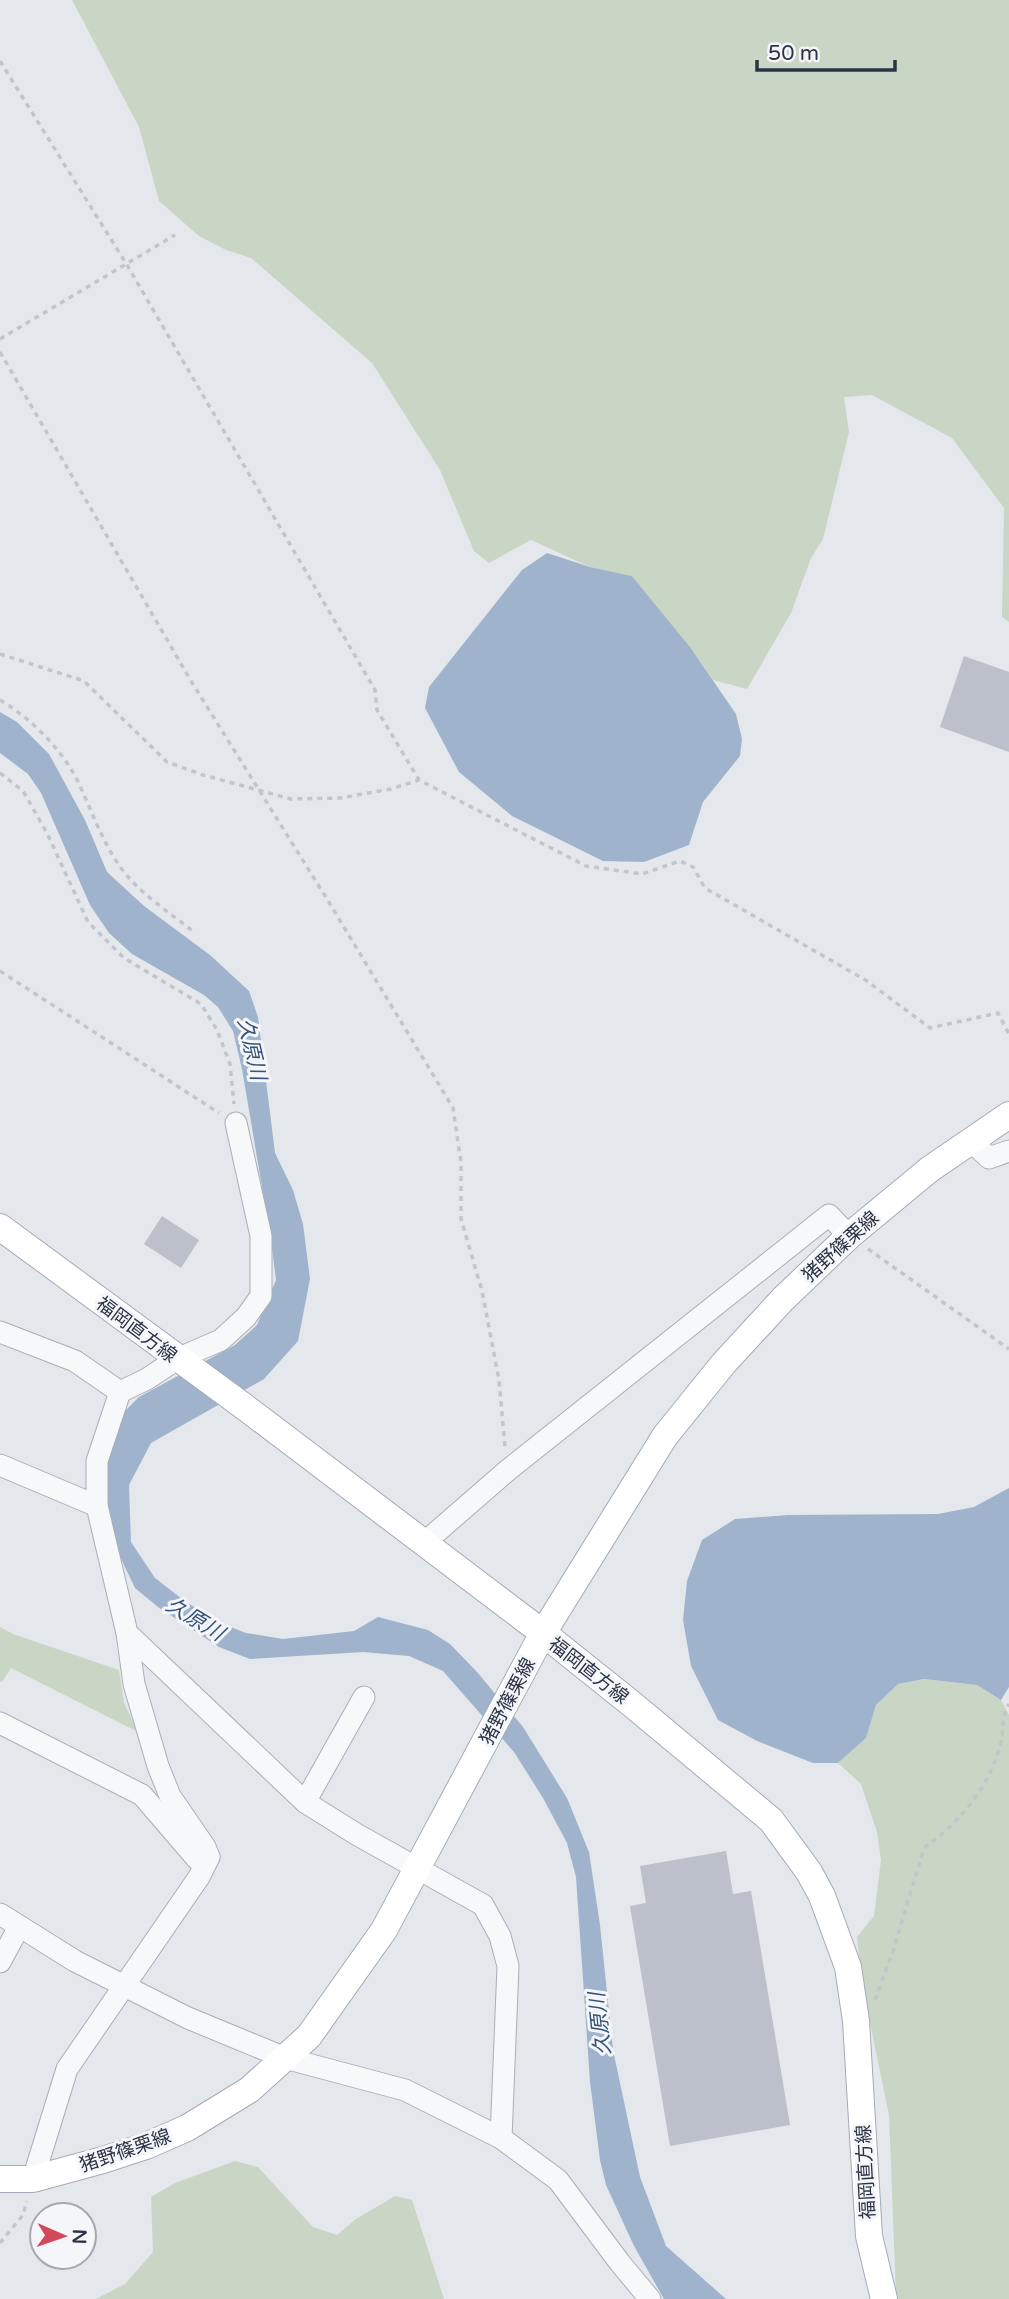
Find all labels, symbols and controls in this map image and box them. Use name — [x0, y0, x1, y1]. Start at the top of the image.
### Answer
scale bar — [757, 28, 895, 72]
text: 50 m — [768, 41, 819, 66]
water label: 久原川 — [232, 1016, 271, 1085]
street label: 猪野篠栗線 — [798, 1207, 883, 1287]
street label: 福岡直方線 — [92, 1292, 181, 1367]
water label: 久原川 — [161, 1592, 230, 1647]
street label: 福岡直方線 — [544, 1633, 633, 1709]
street label: 猪野篠栗線 — [476, 1654, 540, 1749]
water label: 久原川 — [585, 1989, 616, 2057]
street label: 福岡直方線 — [853, 2124, 879, 2220]
street label: 猪野篠栗線 — [77, 2125, 174, 2177]
north arrow — [28, 2201, 98, 2271]
text: N — [68, 2229, 90, 2245]

